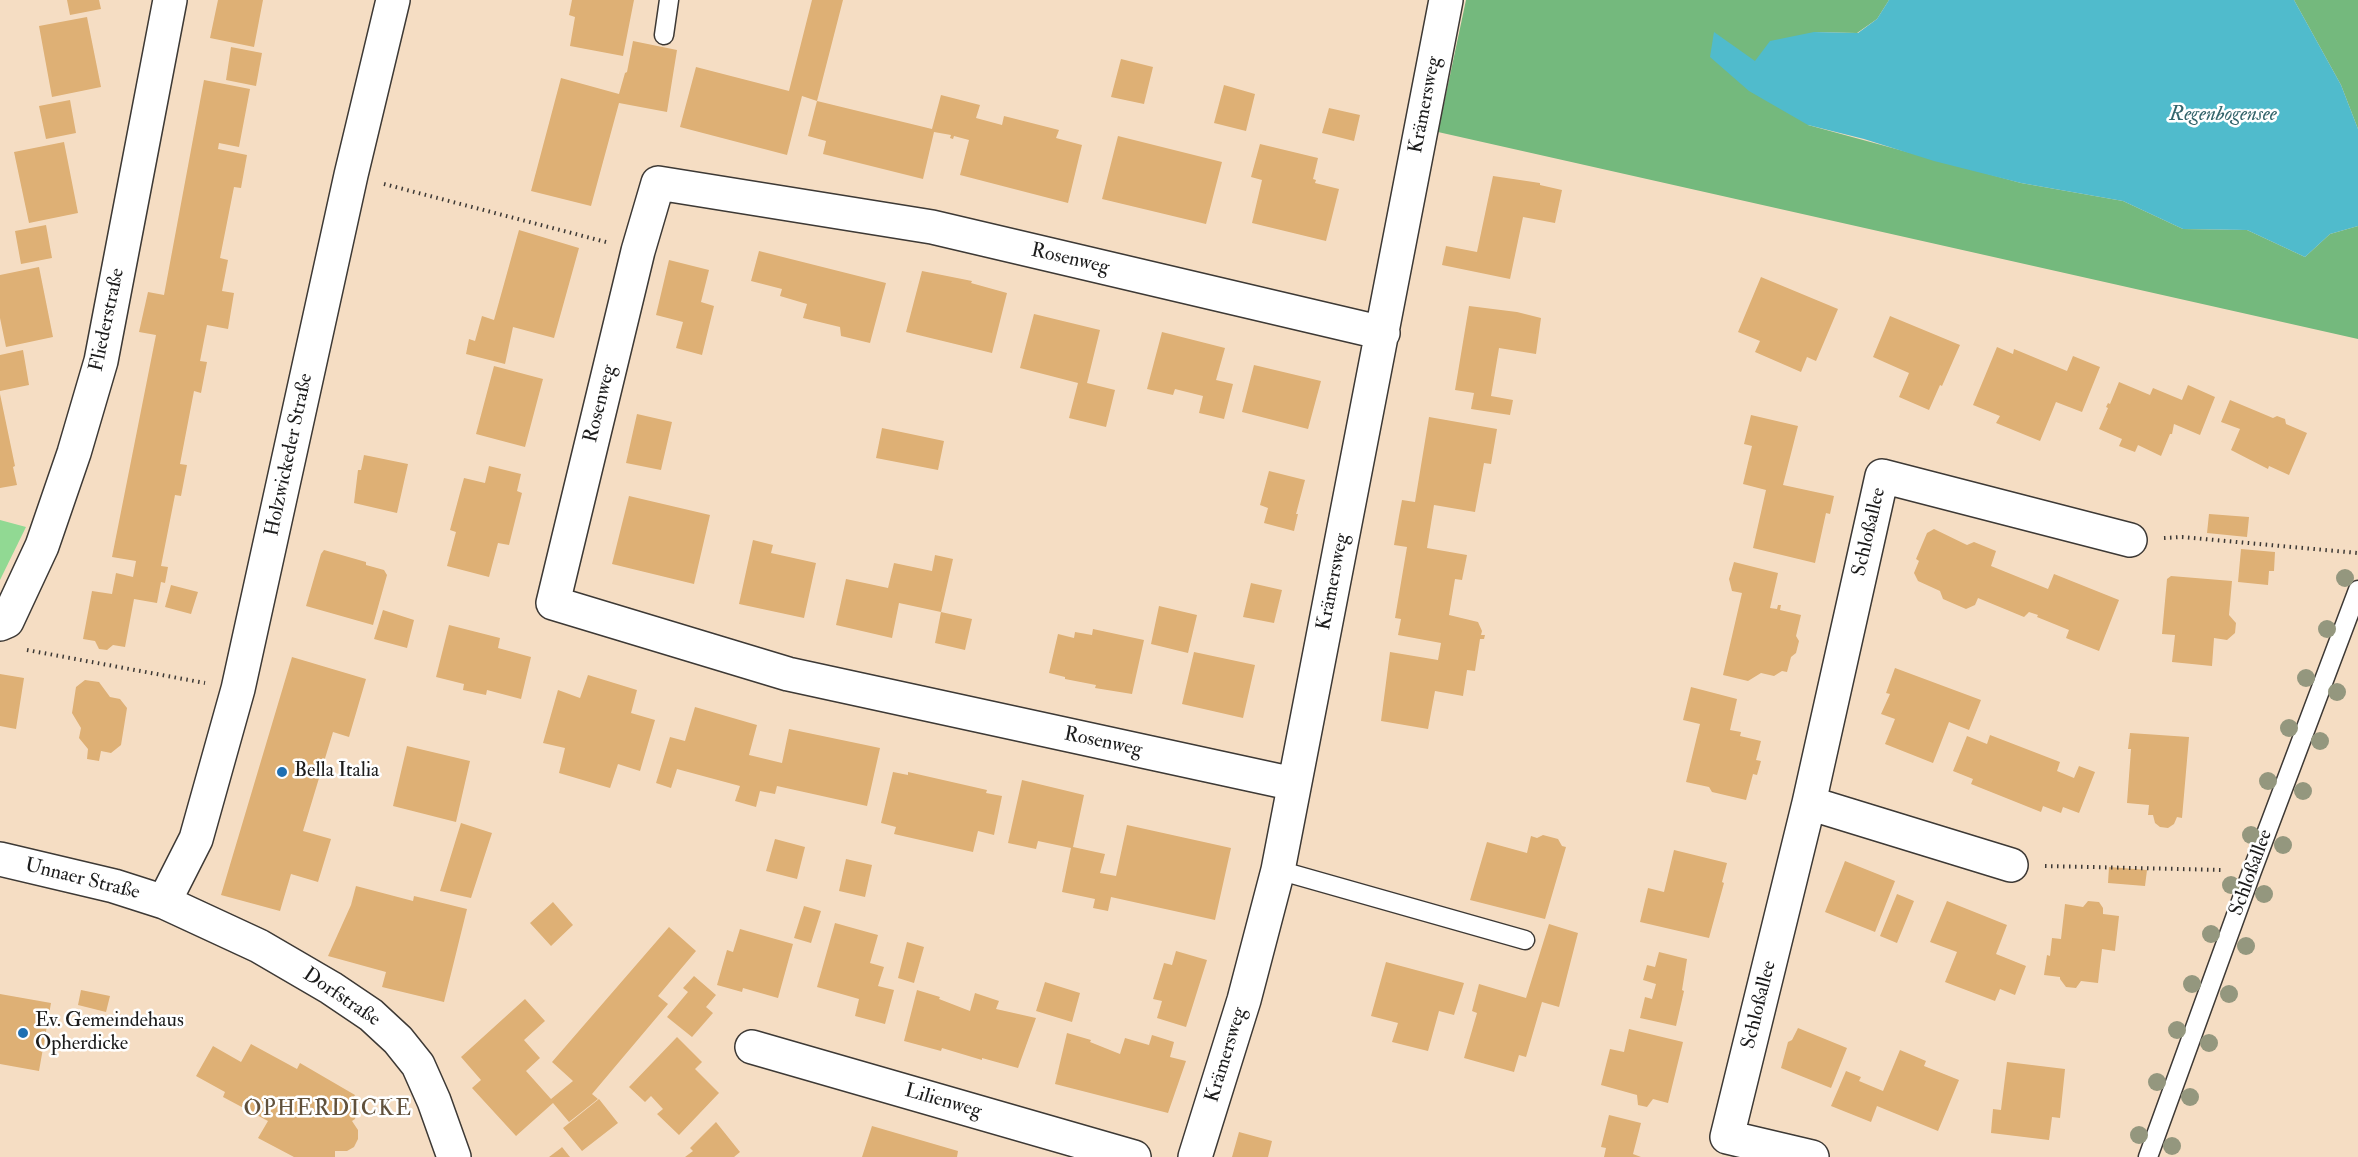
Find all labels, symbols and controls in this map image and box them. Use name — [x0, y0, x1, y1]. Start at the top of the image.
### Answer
street label: Krämersweg — [1405, 55, 1447, 155]
water label: Regenbogensee — [2169, 102, 2277, 128]
street label: Rosenweg — [1029, 239, 1111, 281]
street label: Fliederstraße — [85, 266, 131, 374]
street label: Rosenweg — [580, 363, 622, 445]
street label: Holzwickeder Straße — [261, 371, 319, 539]
street label: Schloßallee — [1848, 485, 1892, 579]
street label: Krämersweg — [1313, 532, 1355, 632]
street label: Rosenweg — [1062, 723, 1144, 763]
place label: Bella Italia — [294, 760, 379, 784]
marker: Bella Italia — [275, 765, 289, 779]
street label: Schloßallee — [2225, 827, 2279, 919]
street label: Unnaer Straße — [22, 854, 142, 906]
street label: Schloßallee — [1737, 958, 1783, 1052]
street label: Dorfstraße — [298, 963, 384, 1033]
street label: Krämersweg — [1201, 1005, 1253, 1105]
place label: Ev. Gemeindehaus Opherdicke — [35, 1010, 184, 1057]
marker: Ev. Gemeindehaus Opherdicke — [16, 1026, 30, 1040]
street label: Lilienweg — [902, 1080, 984, 1124]
district label: OPHERDICKE — [243, 1097, 412, 1123]

